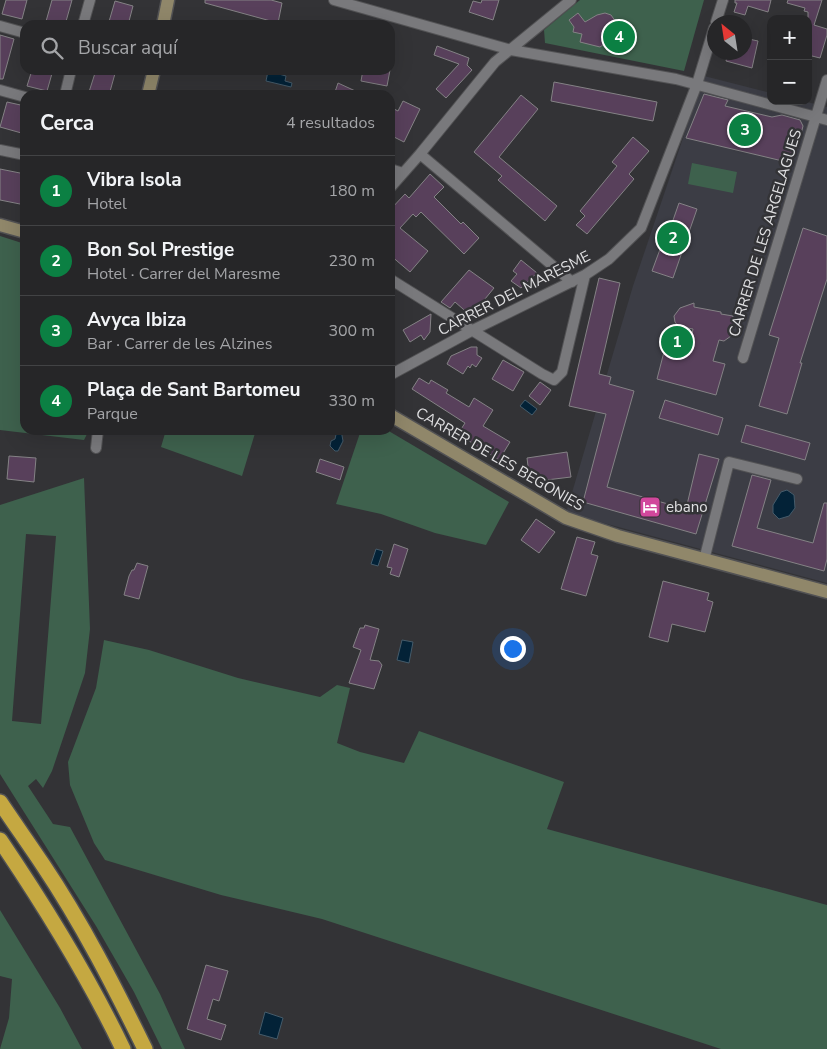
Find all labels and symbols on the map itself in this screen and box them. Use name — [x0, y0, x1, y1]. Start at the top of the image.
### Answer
north arrow — [707, 15, 752, 60]
pin: 4 — [603, 18, 635, 56]
pin: 3 — [729, 111, 761, 149]
street label: CARRER DE LES ARGELAGUES — [724, 127, 806, 339]
pin: 2 — [657, 219, 689, 257]
street label: CARRER DEL MARESME — [434, 246, 594, 340]
pin: 1 — [661, 323, 693, 361]
street label: CARRER DE LES BEGONIES — [412, 403, 588, 515]
hotel icon: ebano — [638, 495, 662, 519]
place label: ebano — [666, 497, 708, 517]
your location — [500, 636, 526, 662]

